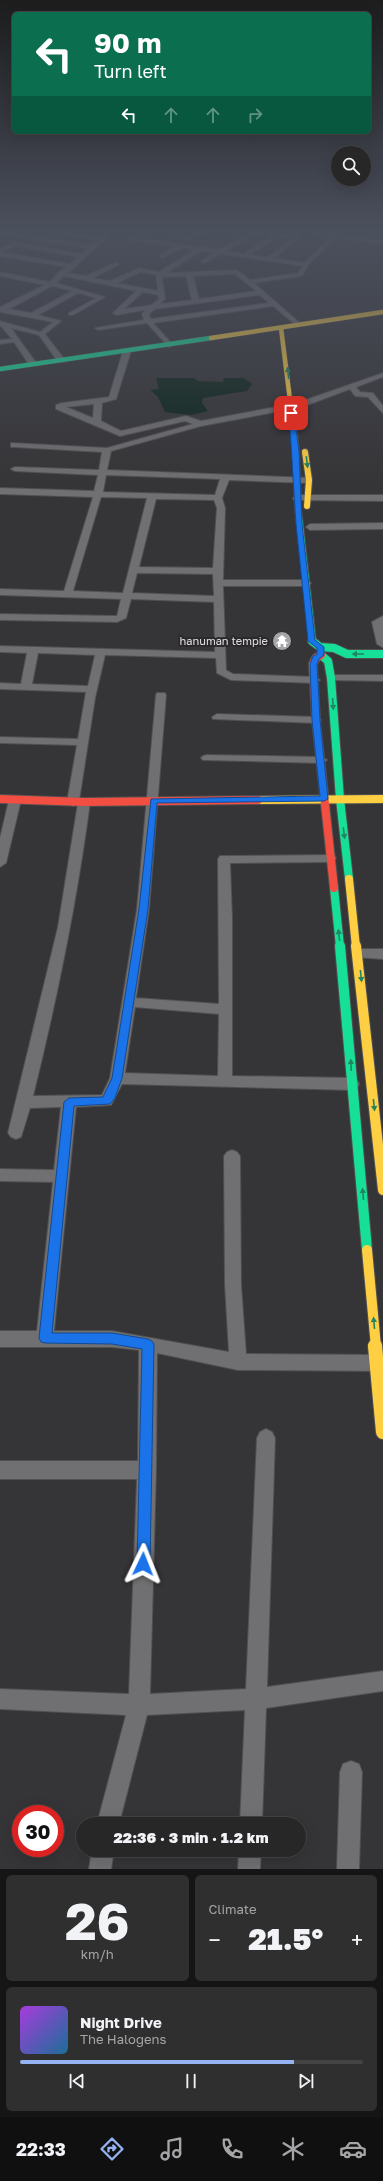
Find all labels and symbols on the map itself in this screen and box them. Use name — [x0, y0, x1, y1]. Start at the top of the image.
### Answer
one-way arrow — [284, 367, 291, 379]
pin — [274, 396, 308, 430]
one-way arrow — [304, 456, 310, 468]
temple icon: hanuman tempie — [271, 630, 293, 652]
place label: hanuman tempie — [180, 634, 268, 647]
one-way arrow — [351, 651, 364, 657]
one-way arrow — [330, 697, 337, 710]
one-way arrow — [341, 827, 348, 839]
one-way arrow — [335, 929, 342, 941]
one-way arrow — [358, 970, 364, 982]
one-way arrow — [348, 1058, 355, 1071]
one-way arrow — [371, 1099, 378, 1111]
one-way arrow — [359, 1188, 366, 1200]
one-way arrow — [371, 1317, 378, 1329]
position arrow — [122, 1543, 164, 1585]
speed limit sign: 30 — [12, 1805, 64, 1857]

